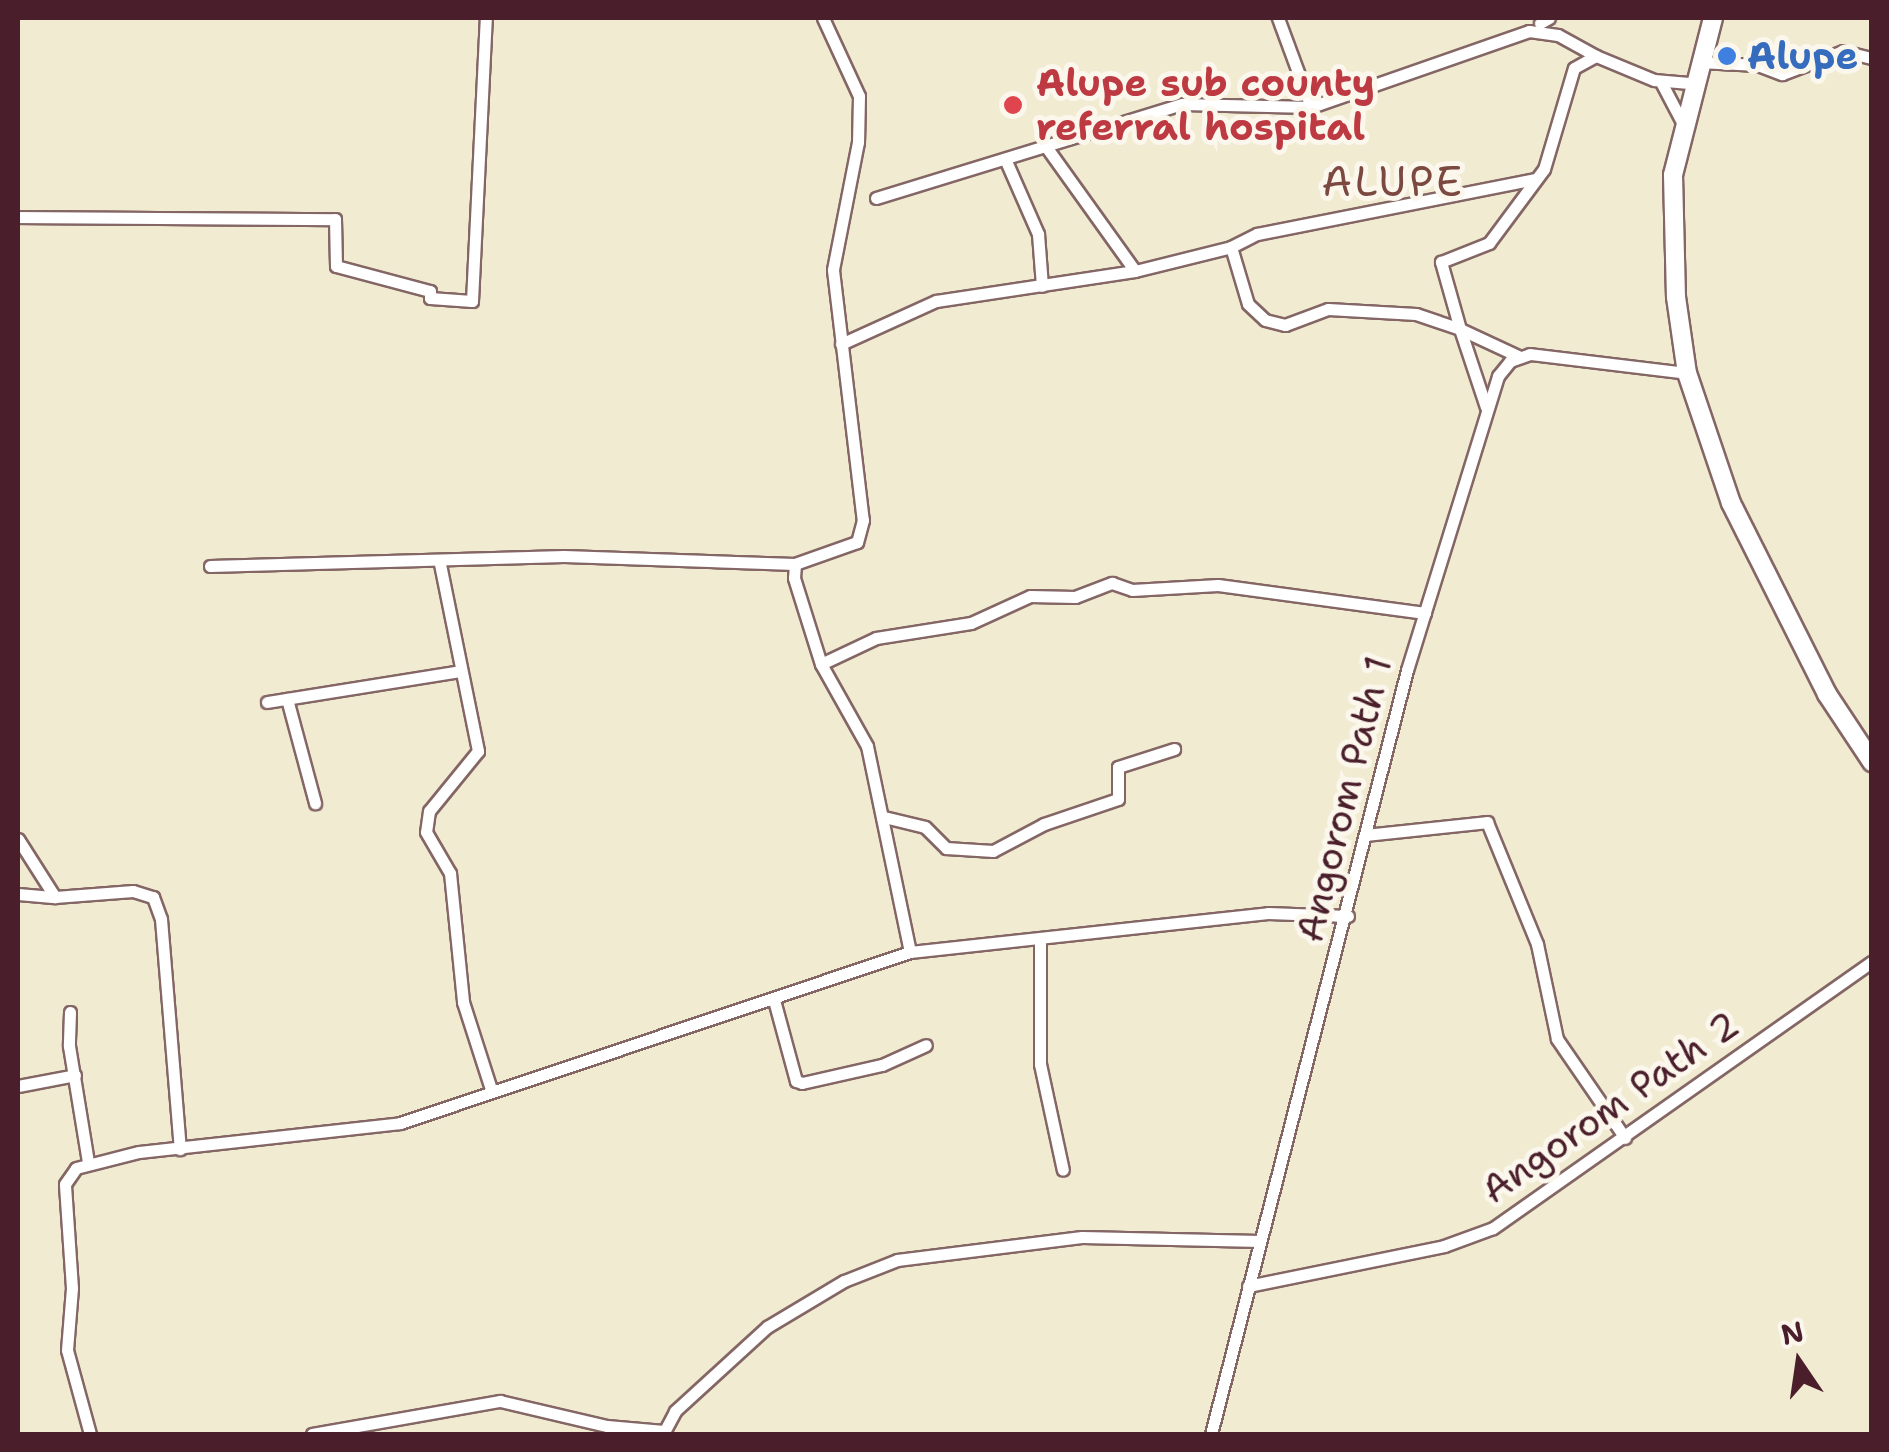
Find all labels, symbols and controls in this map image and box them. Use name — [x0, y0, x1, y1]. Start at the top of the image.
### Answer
place label: Alupe — [1747, 33, 1858, 79]
marker: Alupe — [1716, 45, 1738, 67]
place label: Alupe sub county referral hospital — [1036, 60, 1375, 150]
marker: Alupe sub county referral hospital — [1000, 92, 1026, 118]
district label: ALUPE — [1322, 156, 1464, 206]
street label: Angorom Path 1 — [1286, 652, 1402, 946]
street label: Angorom Path 2 — [1473, 1001, 1747, 1213]
north arrow — [1749, 1312, 1849, 1412]
text: N — [1777, 1312, 1807, 1354]

